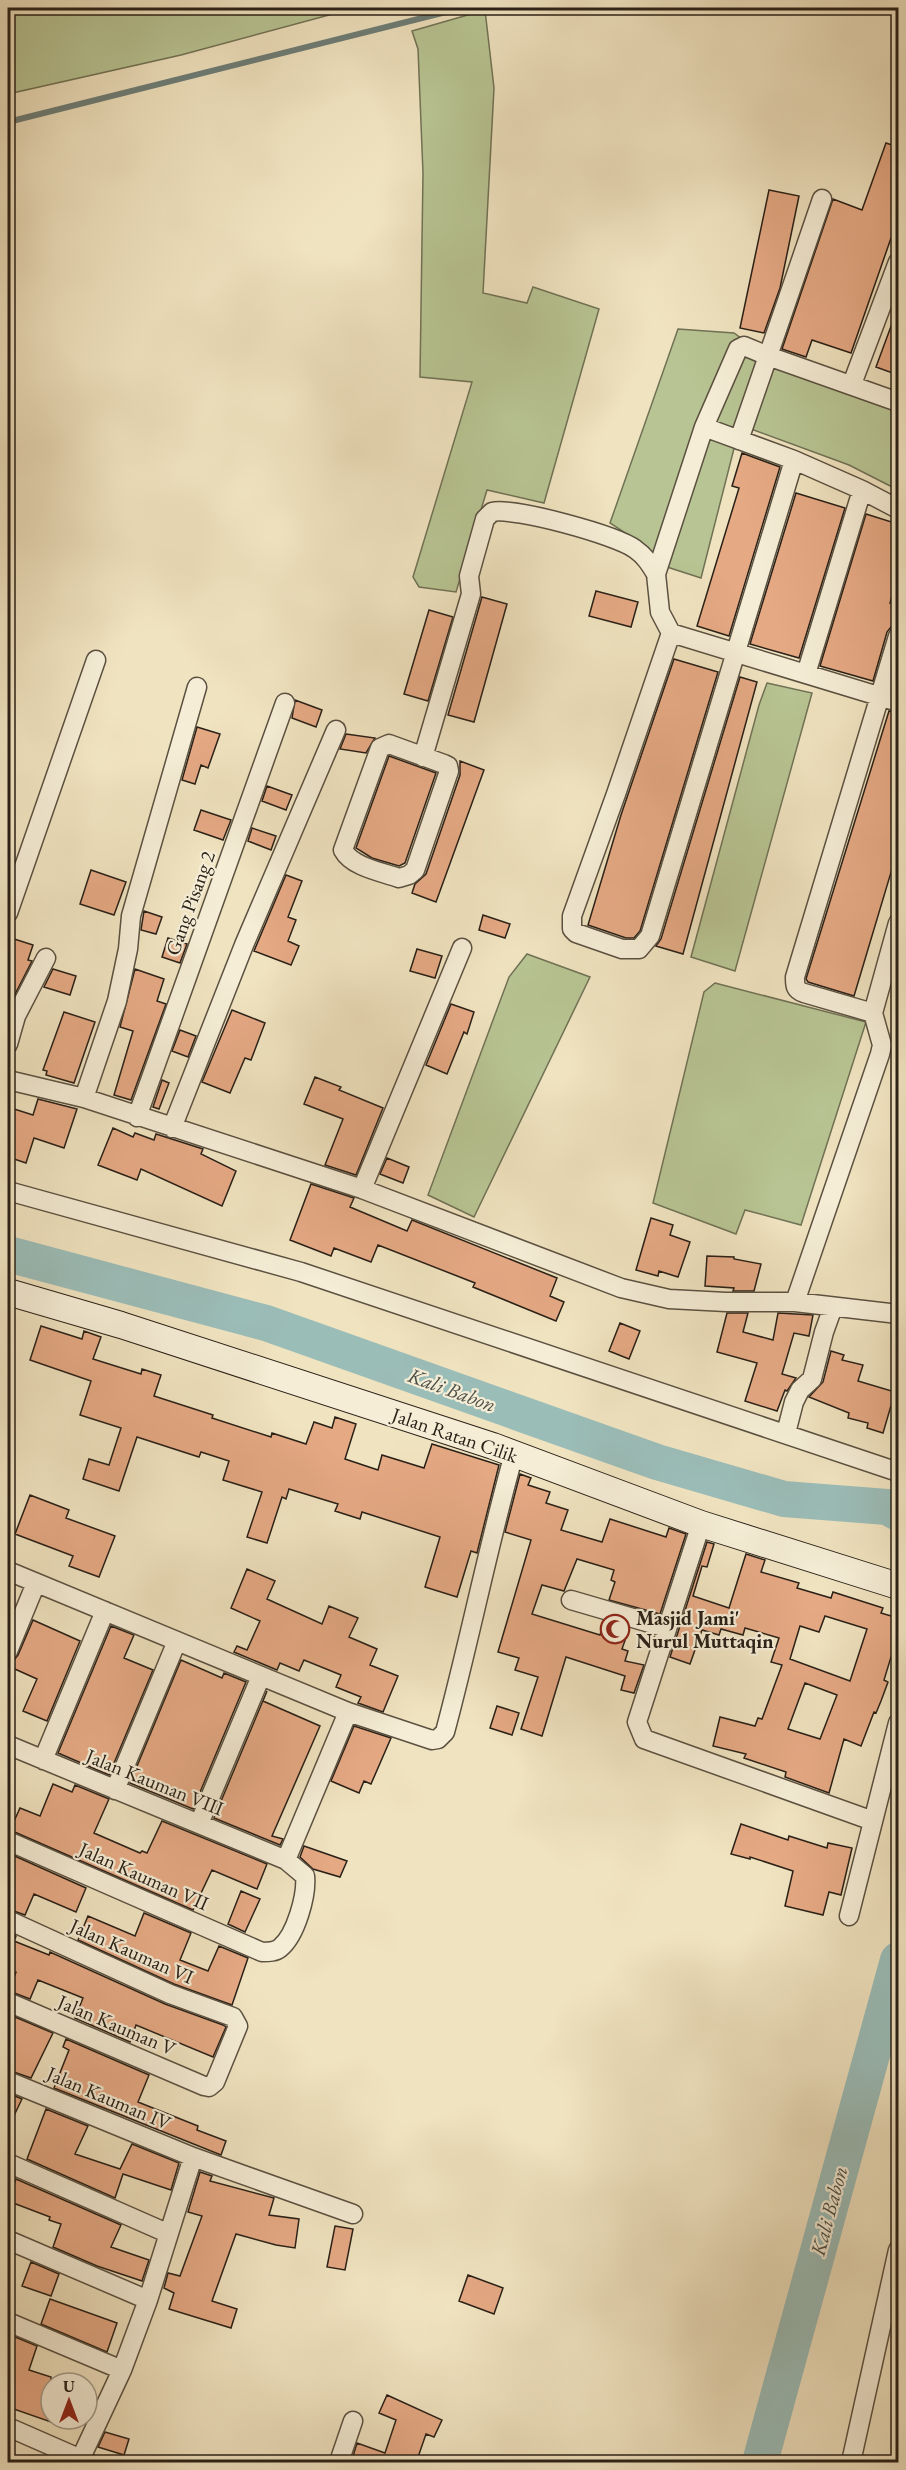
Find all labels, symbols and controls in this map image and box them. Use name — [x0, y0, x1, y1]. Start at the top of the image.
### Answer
street label: Gang Pisang 2 — [159, 847, 221, 959]
water label: Kali Babon — [404, 1361, 500, 1418]
street label: Jalan Ratan Cilik — [387, 1401, 522, 1469]
place label: Masjid Jami' Nurul Muttaqin — [636, 1605, 774, 1654]
mosque icon: Masjid Jami' Nurul Muttaqin — [599, 1613, 631, 1645]
street label: Jalan Kauman VIII — [80, 1742, 228, 1822]
street label: Jalan Kauman VII — [73, 1835, 213, 1916]
street label: Jalan Kauman VI — [64, 1911, 198, 1990]
street label: Jalan Kauman V — [52, 1988, 180, 2062]
street label: Jalan Kauman IV — [41, 2059, 176, 2136]
water label: Kali Babon — [803, 2163, 853, 2259]
north arrow — [39, 2371, 99, 2431]
text: U — [63, 2376, 75, 2397]

